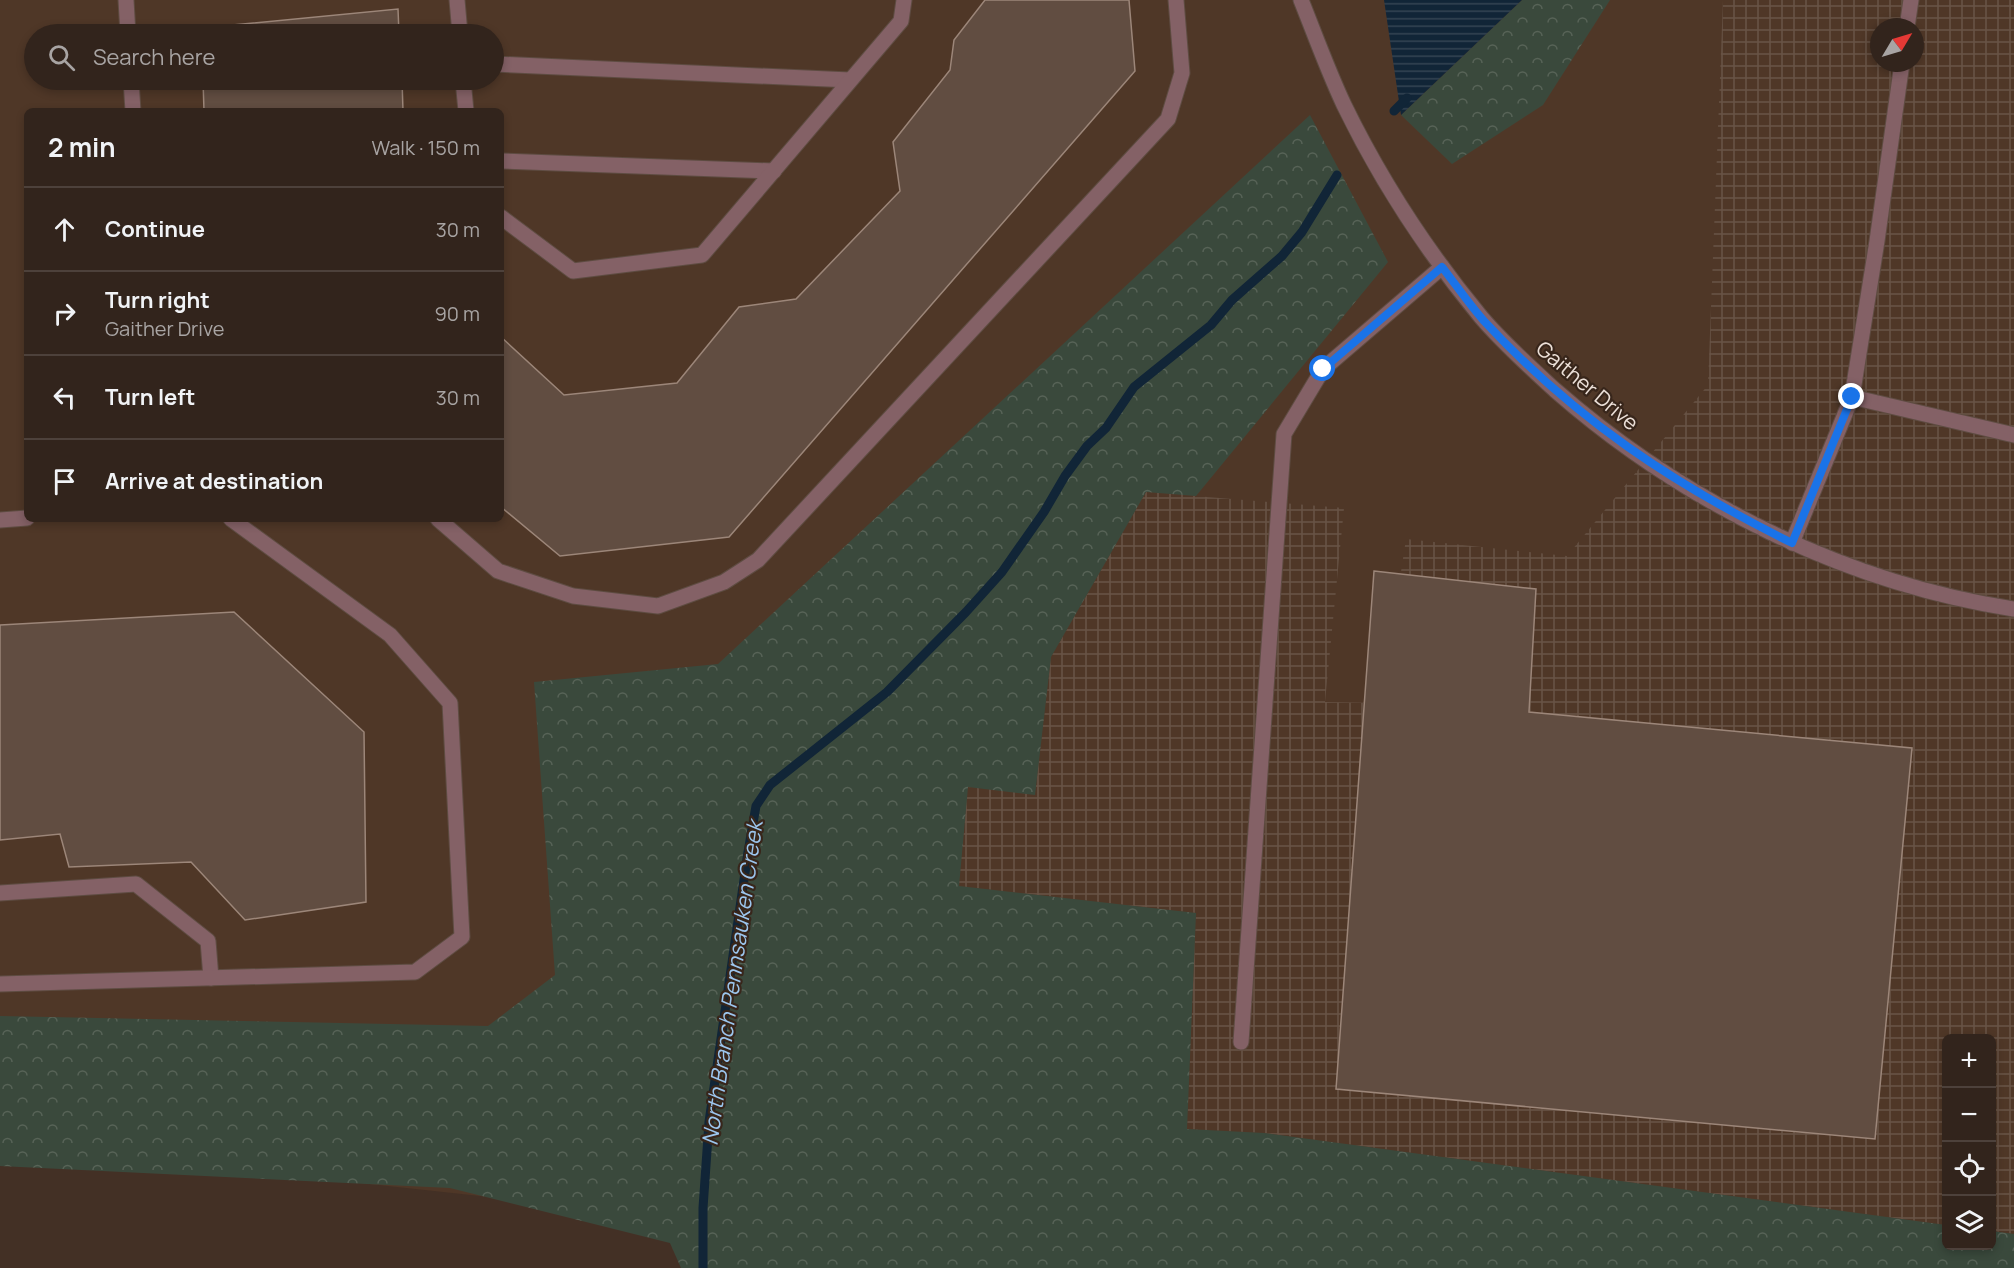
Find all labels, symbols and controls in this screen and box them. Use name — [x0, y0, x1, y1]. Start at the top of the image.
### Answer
north arrow — [1870, 18, 1924, 72]
search box — [24, 24, 504, 90]
icon: search — [45, 41, 78, 74]
text: Search here — [93, 42, 215, 72]
text: 2 min — [48, 129, 116, 165]
text: Walk · 150 m — [371, 134, 480, 161]
icon: ahead — [48, 213, 81, 246]
text: Continue — [105, 214, 205, 244]
text: 30 m — [436, 216, 480, 243]
text: Turn right — [105, 285, 210, 315]
icon: right — [48, 297, 81, 330]
text: 90 m — [434, 300, 480, 327]
text: Gaither Drive — [105, 315, 224, 342]
street label: Gaither Drive — [1531, 334, 1645, 436]
route start — [1309, 355, 1335, 381]
icon: left — [48, 381, 81, 414]
text: Turn left — [105, 382, 195, 412]
route end — [1838, 383, 1864, 409]
text: 30 m — [436, 384, 480, 411]
icon: arrive — [48, 465, 81, 498]
text: Arrive at destination — [105, 466, 323, 496]
water label: North Branch Pennsauken Creek — [694, 816, 770, 1147]
map controls — [1942, 1034, 1996, 1250]
button: + — [1942, 1034, 1996, 1088]
button: − — [1942, 1088, 1996, 1142]
button: locate — [1942, 1142, 1996, 1196]
button: layers — [1942, 1196, 1996, 1250]

